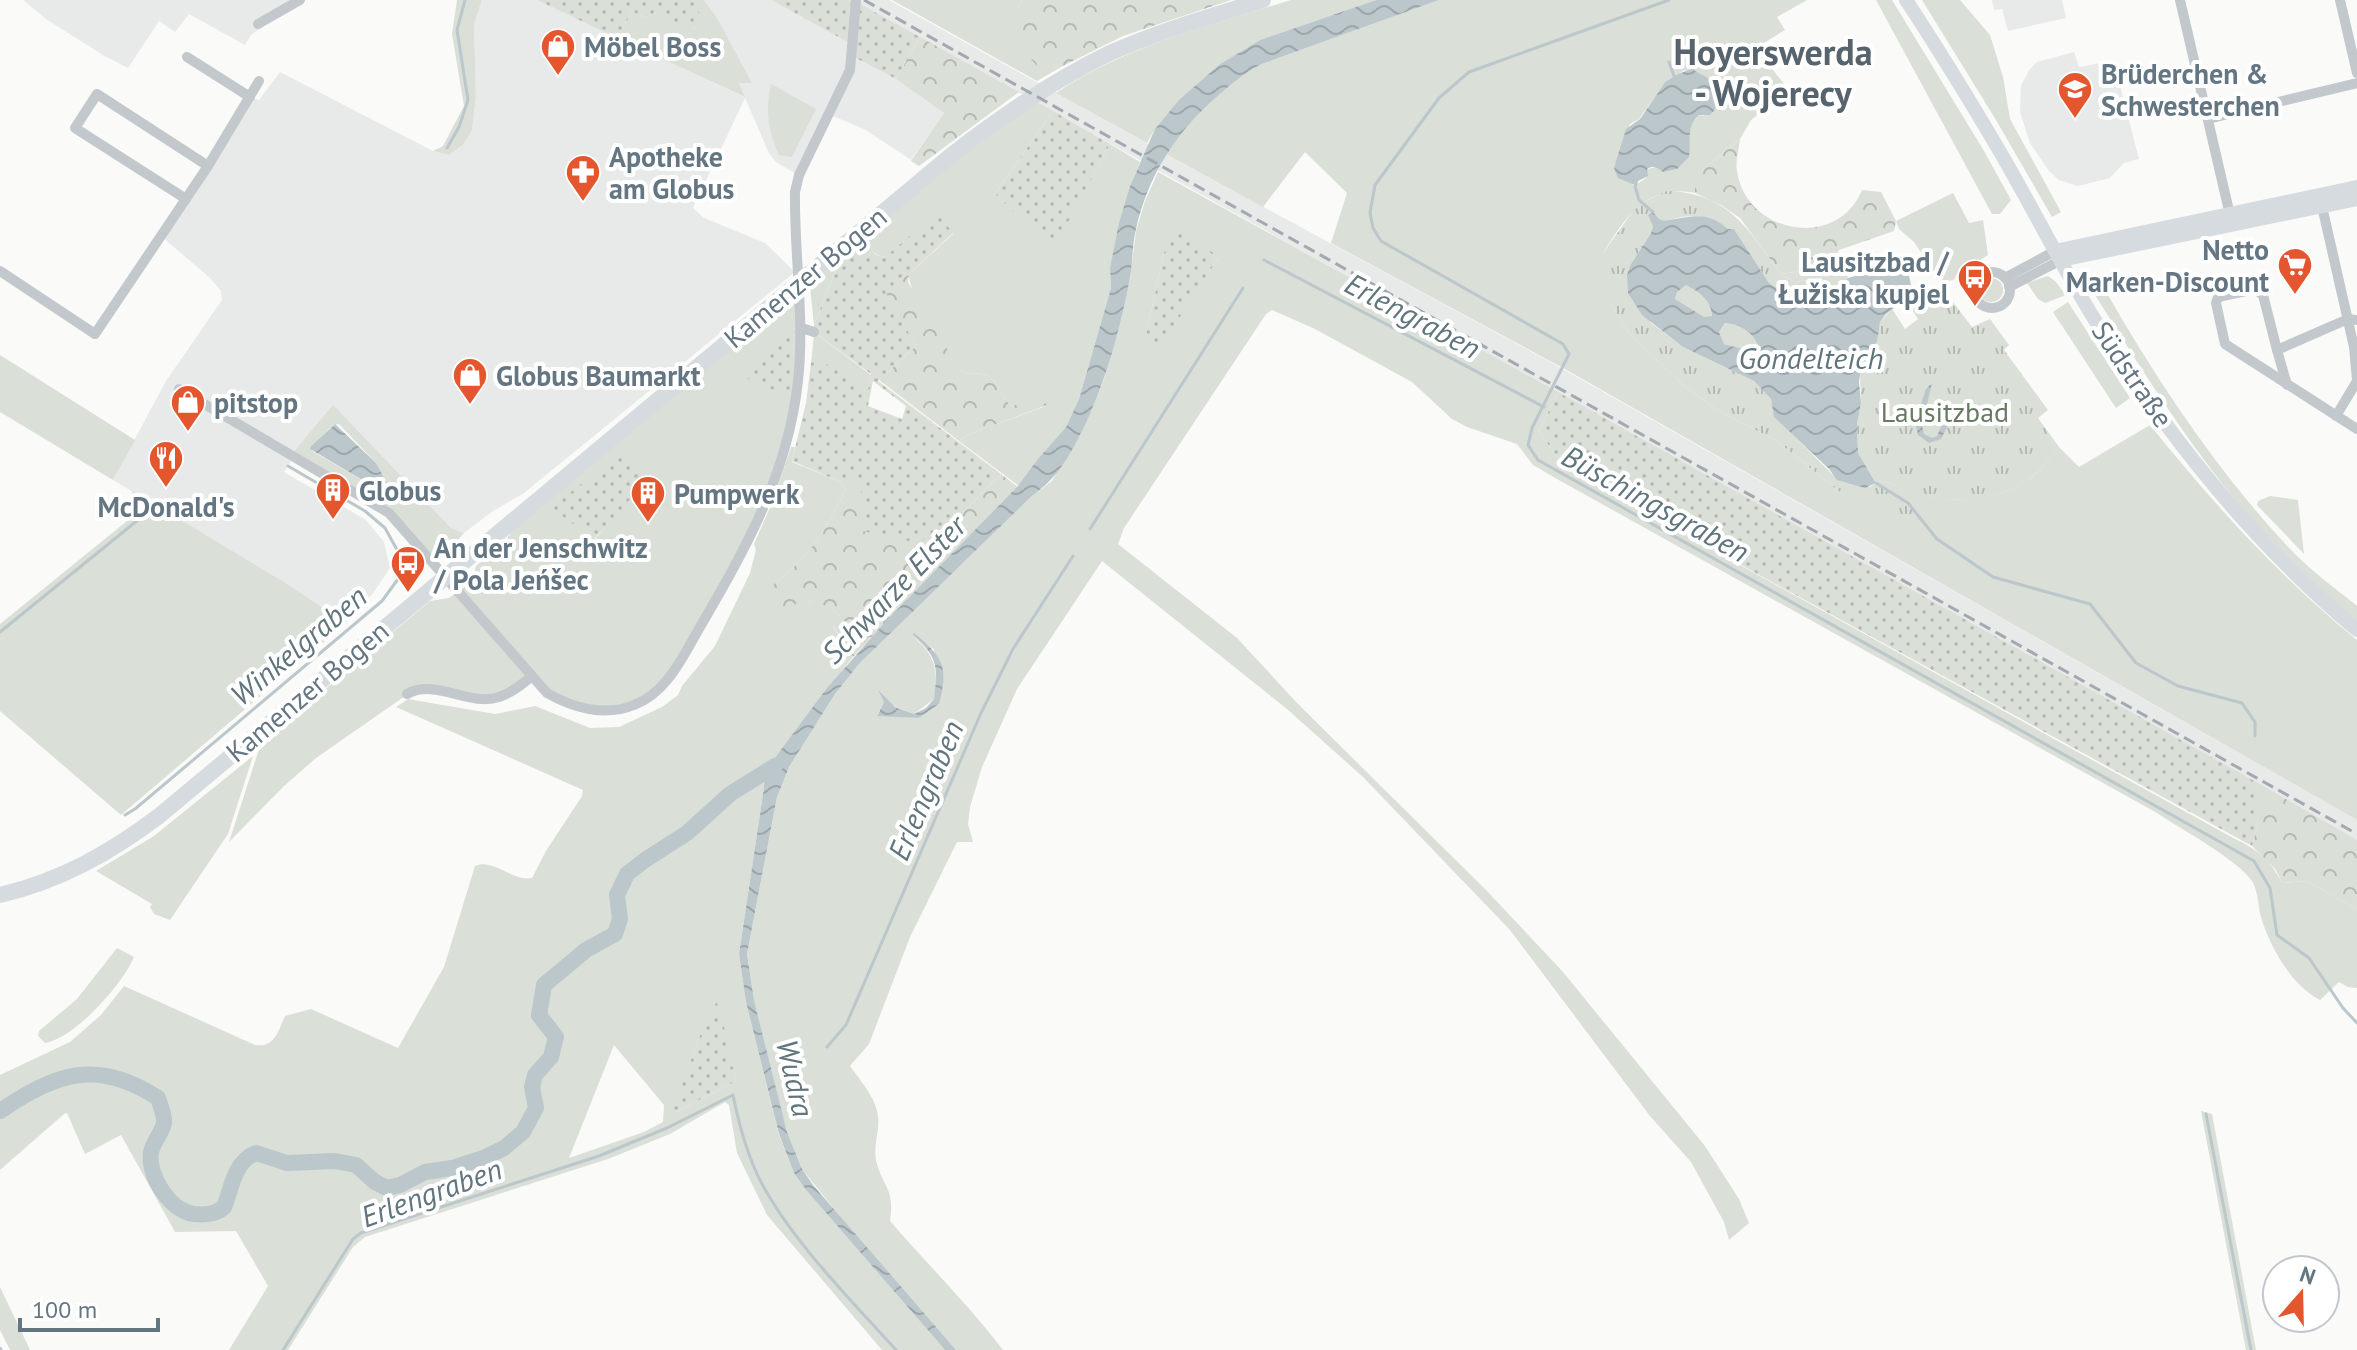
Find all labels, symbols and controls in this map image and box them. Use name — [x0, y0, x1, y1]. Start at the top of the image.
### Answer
shop icon: Möbel Boss — [539, 27, 577, 77]
place label: Möbel Boss — [584, 28, 721, 65]
district label: Hoyerswerda - Wojerecy — [1673, 28, 1873, 116]
place label: Brüderchen & Schwesterchen — [2101, 55, 2280, 124]
school or university icon: Brüderchen & Schwesterchen — [2056, 70, 2094, 120]
place label: Apotheke am Globus — [609, 138, 735, 207]
pharmacy icon: Apotheke am Globus — [564, 153, 602, 203]
street label: Kamenzer Bogen — [716, 198, 894, 356]
place label: Netto Marken-Discount — [2066, 231, 2269, 300]
place label: Lausitzbad / Łužiska kupjel — [1778, 243, 1951, 312]
supermarket icon: Netto Marken-Discount — [2276, 246, 2314, 296]
bus stop icon: Lausitzbad / Łužiska kupjel — [1956, 258, 1994, 308]
water label: Erlengraben — [1339, 263, 1487, 367]
street label: Südstraße — [2084, 314, 2182, 434]
water label: Gondelteich — [1739, 338, 1883, 377]
shop icon: Globus Baumarkt — [451, 356, 489, 406]
place label: Globus Baumarkt — [496, 357, 701, 394]
shop icon: pitstop — [169, 383, 207, 433]
place label: pitstop — [214, 384, 298, 421]
park label: Lausitzbad — [1881, 393, 2009, 430]
water label: Büschingsgraben — [1556, 436, 1756, 570]
restaurant icon: McDonald's — [147, 439, 185, 489]
building icon: Globus — [314, 471, 352, 521]
place label: Globus — [359, 472, 441, 509]
building icon: Pumpwerk — [629, 474, 667, 524]
place label: Pumpwerk — [674, 475, 800, 512]
place label: McDonald's — [97, 488, 235, 525]
water label: Schwarze Elster — [813, 505, 975, 671]
place label: An der Jenschwitz / Pola Jeńšec — [433, 529, 648, 598]
bus stop icon: An der Jenschwitz / Pola Jeńšec — [389, 544, 427, 594]
water label: Winkelgraben — [222, 577, 374, 713]
street label: Kamenzer Bogen — [218, 612, 396, 770]
water label: Erlengraben — [878, 714, 972, 866]
water label: Wudra — [768, 1036, 824, 1121]
water label: Erlengraben — [355, 1148, 507, 1236]
north arrow — [2261, 1254, 2341, 1334]
text: N — [2296, 1260, 2319, 1291]
scale bar — [20, 1282, 158, 1332]
text: 100 m — [32, 1294, 97, 1325]

